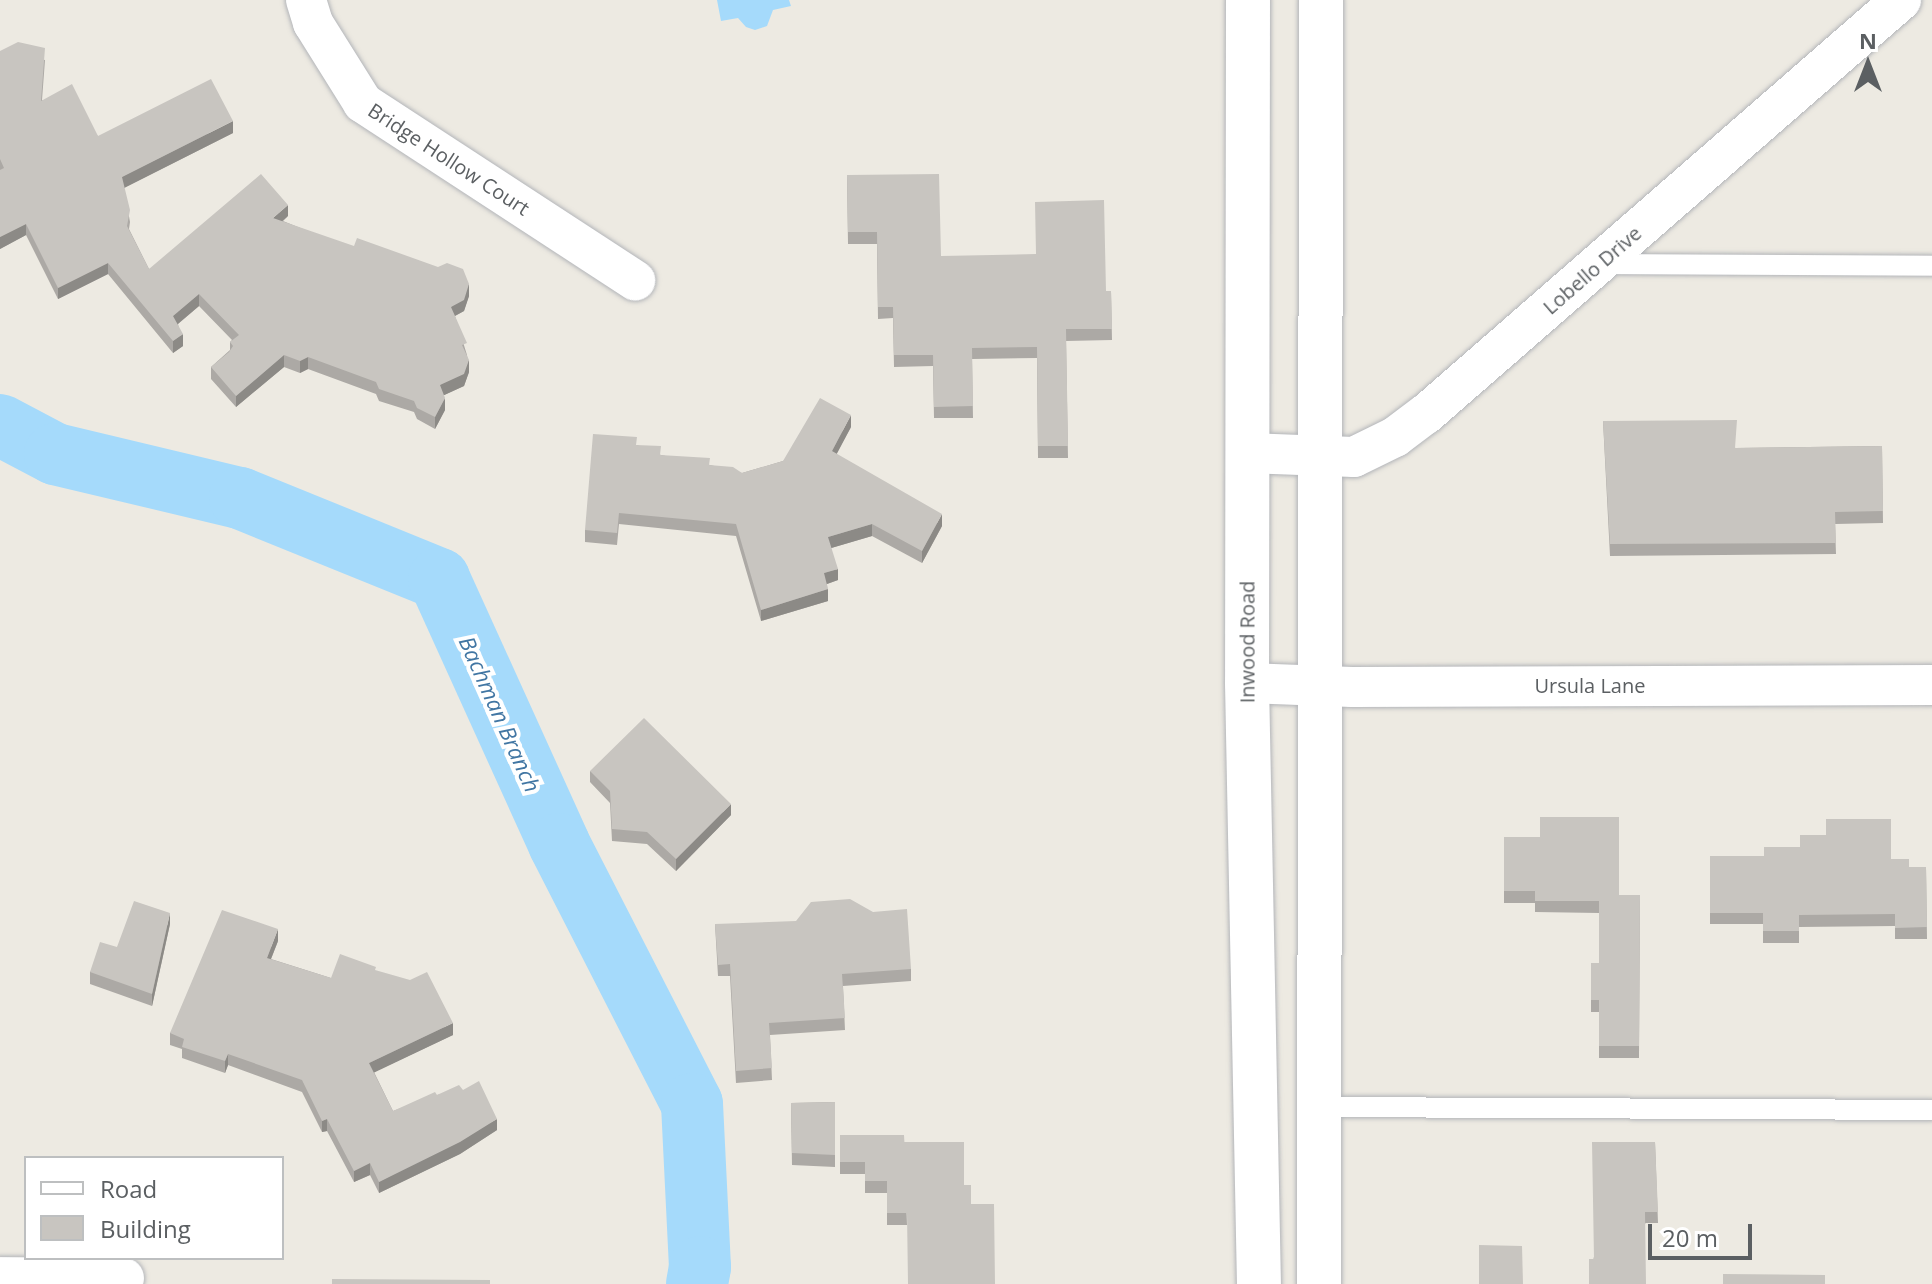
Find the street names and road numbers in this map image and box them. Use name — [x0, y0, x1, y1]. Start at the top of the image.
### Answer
street label: Bridge Hollow Court — [364, 98, 534, 220]
street label: Lobello Drive — [1538, 221, 1646, 319]
street label: Inwood Road — [1235, 581, 1259, 703]
street label: Ursula Lane — [1535, 673, 1645, 697]

